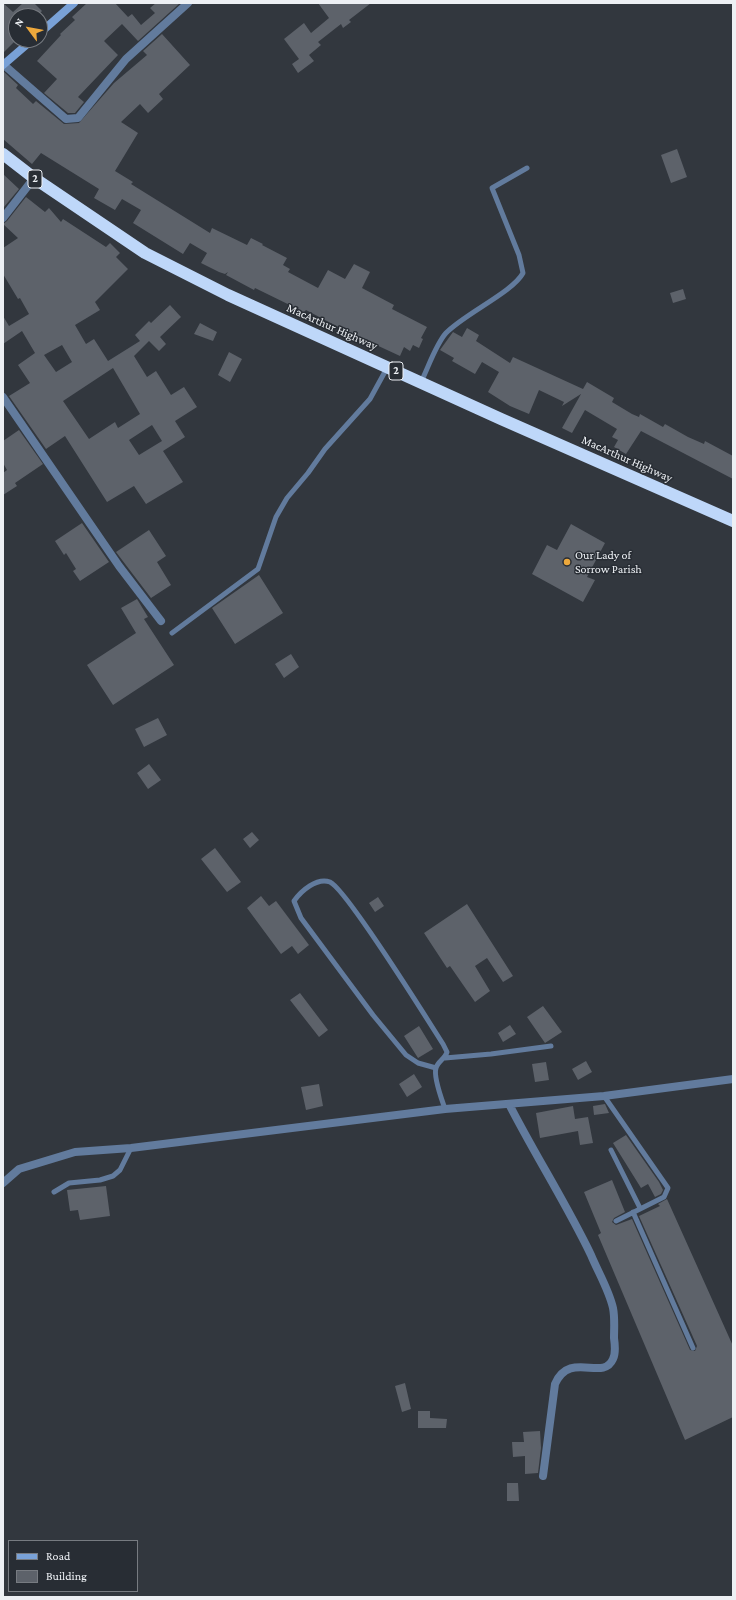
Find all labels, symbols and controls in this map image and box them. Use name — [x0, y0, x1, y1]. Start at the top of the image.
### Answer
north arrow — [8, 8, 48, 48]
text: N — [12, 16, 26, 29]
road number: 2 — [28, 170, 42, 188]
street label: MacArthur Highway — [284, 301, 380, 353]
road number: 2 — [389, 362, 403, 380]
street label: MacArthur Highway — [579, 433, 675, 485]
place label: Our Lady of Sorrow Parish — [575, 548, 642, 576]
marker: Our Lady of Sorrow Parish — [562, 557, 572, 567]
legend — [8, 1540, 138, 1592]
text: Road — [46, 1549, 70, 1563]
text: Building — [46, 1569, 87, 1583]

